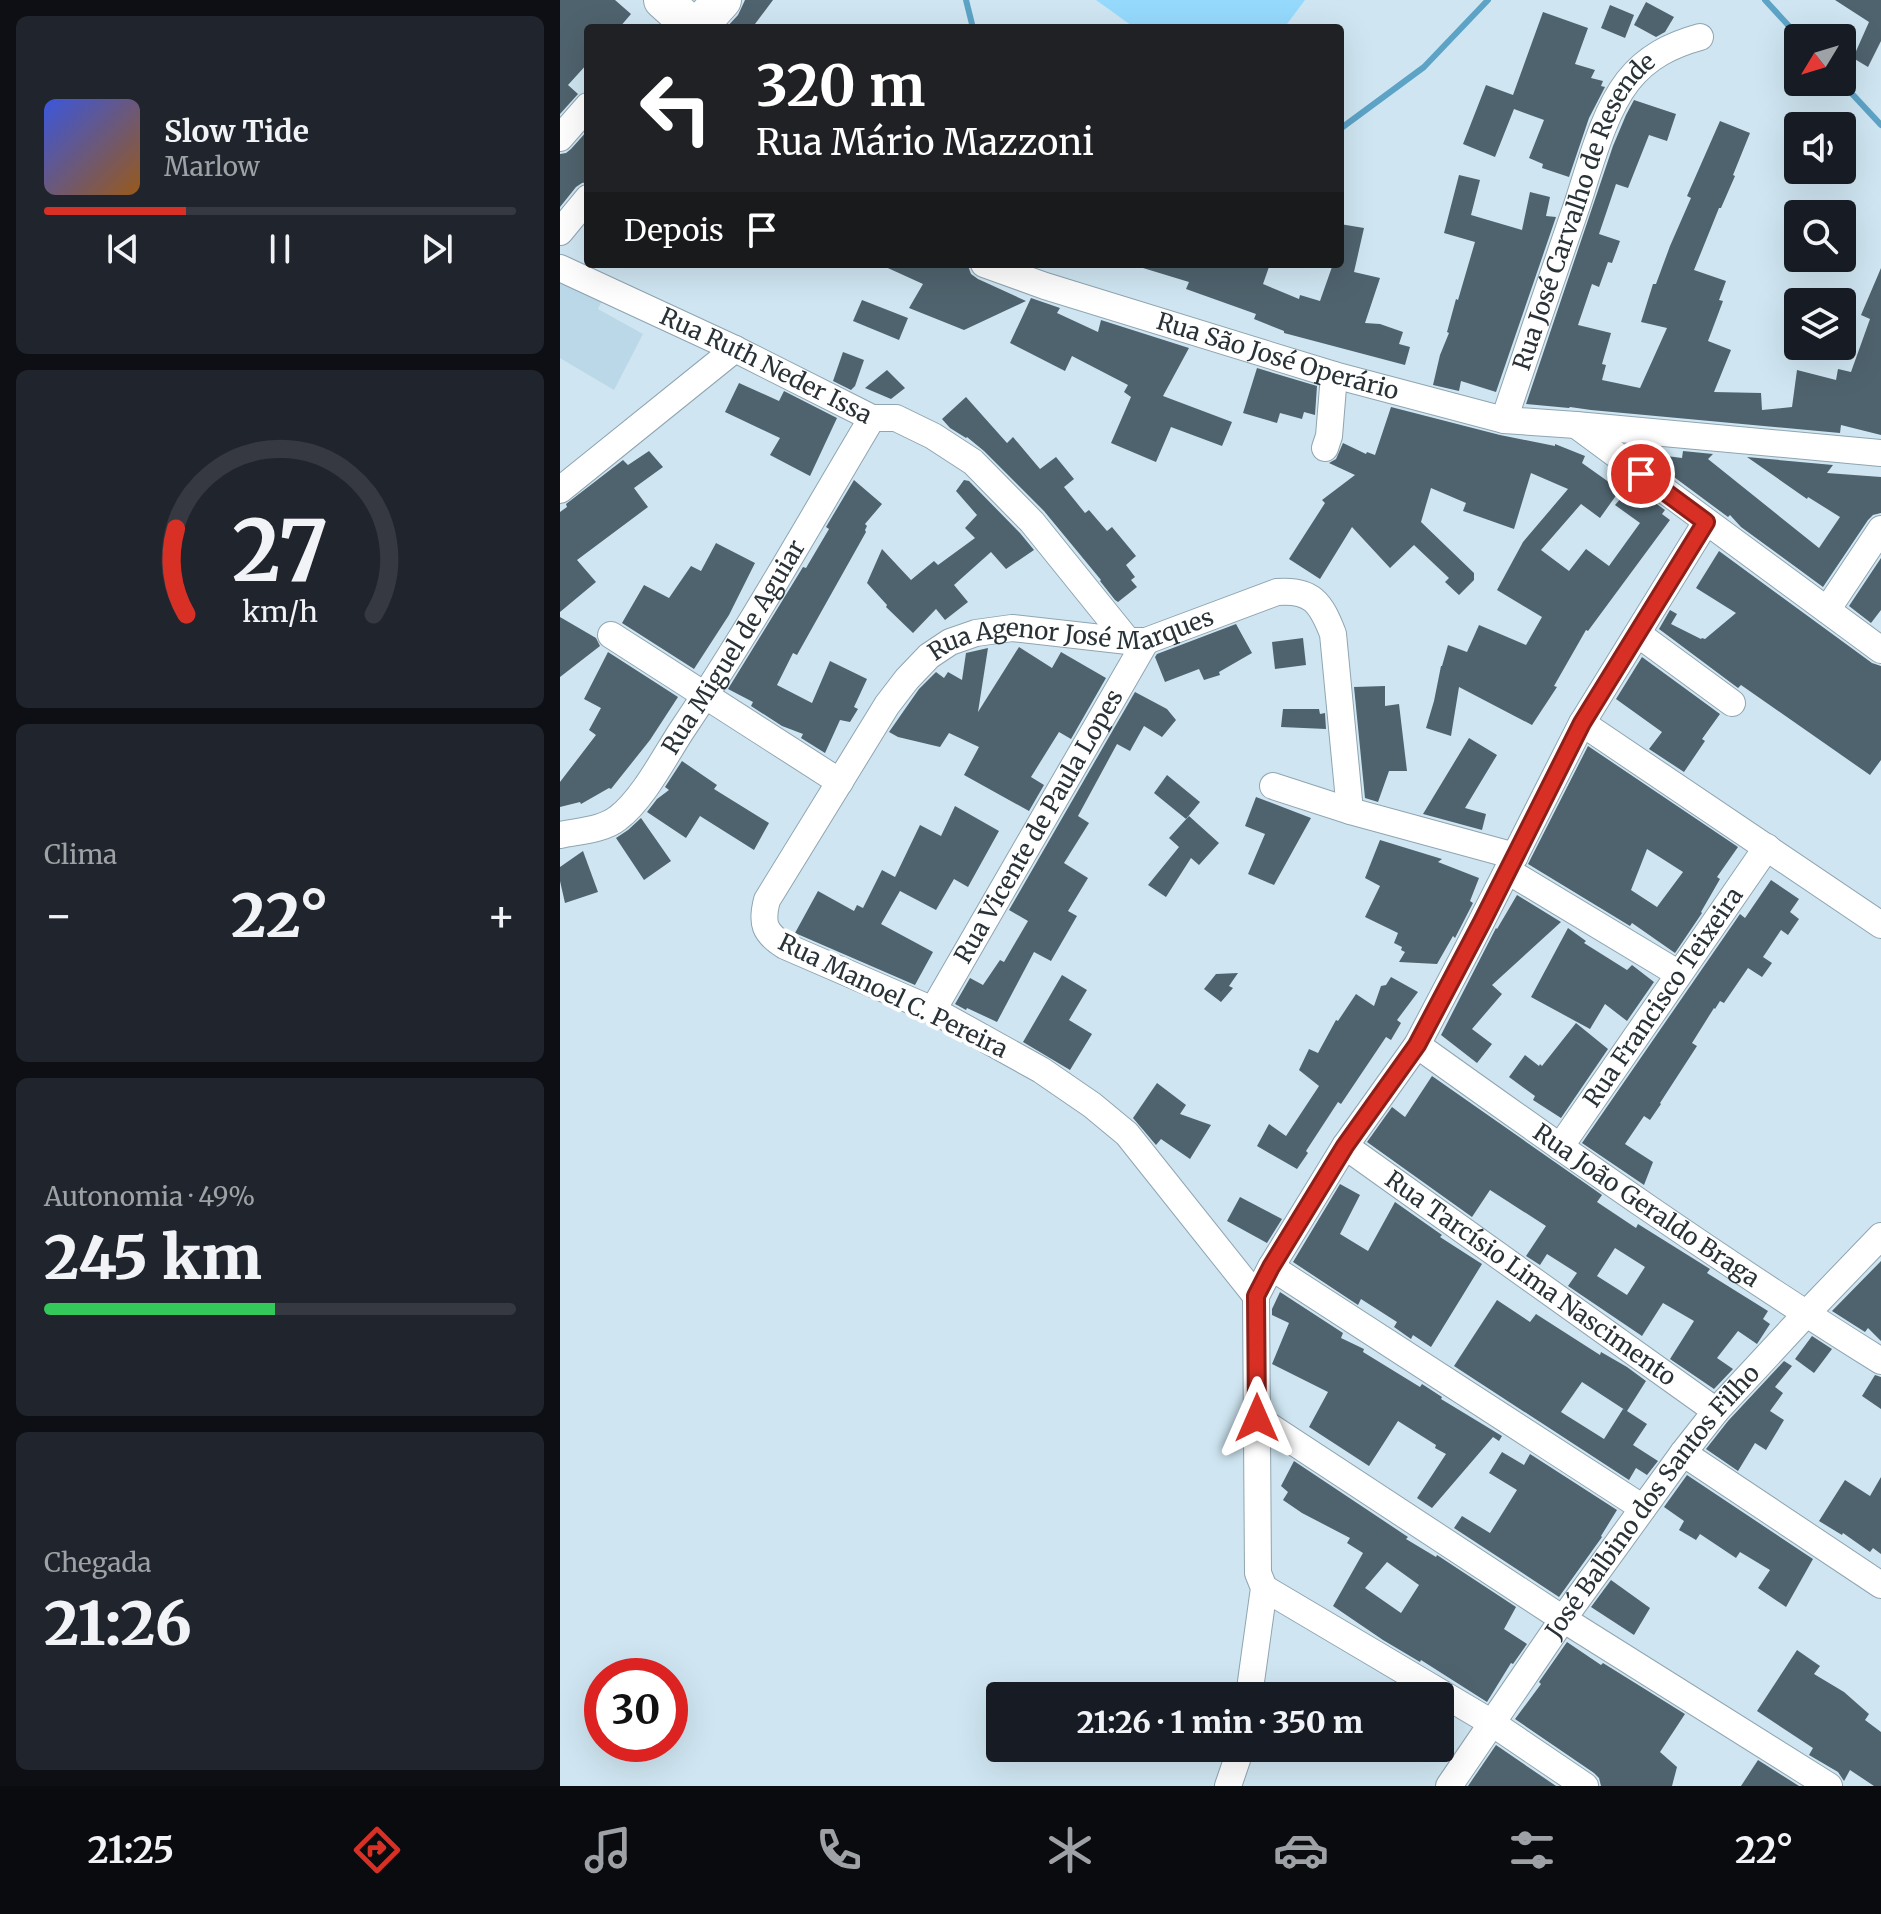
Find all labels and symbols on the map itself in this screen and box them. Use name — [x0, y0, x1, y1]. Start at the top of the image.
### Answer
north arrow — [1784, 24, 1856, 96]
street label: Rua José Carvalho de Resende — [1506, 46, 1661, 374]
street label: Rua Ruth Neder Issa — [655, 300, 877, 431]
street label: Rua São José Operário — [1153, 305, 1402, 406]
pin — [1607, 440, 1675, 508]
street label: Rua Miguel de Aguiar — [655, 534, 812, 760]
street label: Rua Agenor José Marques — [922, 601, 1218, 667]
street label: Rua Vicente de Paula Lopes — [947, 684, 1130, 969]
street label: Rua Francisco Teixeira — [1576, 881, 1750, 1113]
street label: Rua Manoel C. Pereira — [773, 926, 1013, 1065]
street label: Rua João Geraldo Braga — [1527, 1117, 1766, 1294]
street label: Rua Tarcísio Lima Nascimento — [1379, 1164, 1682, 1393]
street label: José Balbino dos Santos Filho — [1538, 1358, 1766, 1645]
position arrow — [1215, 1376, 1299, 1460]
speed limit sign: 30 — [584, 1658, 688, 1762]

